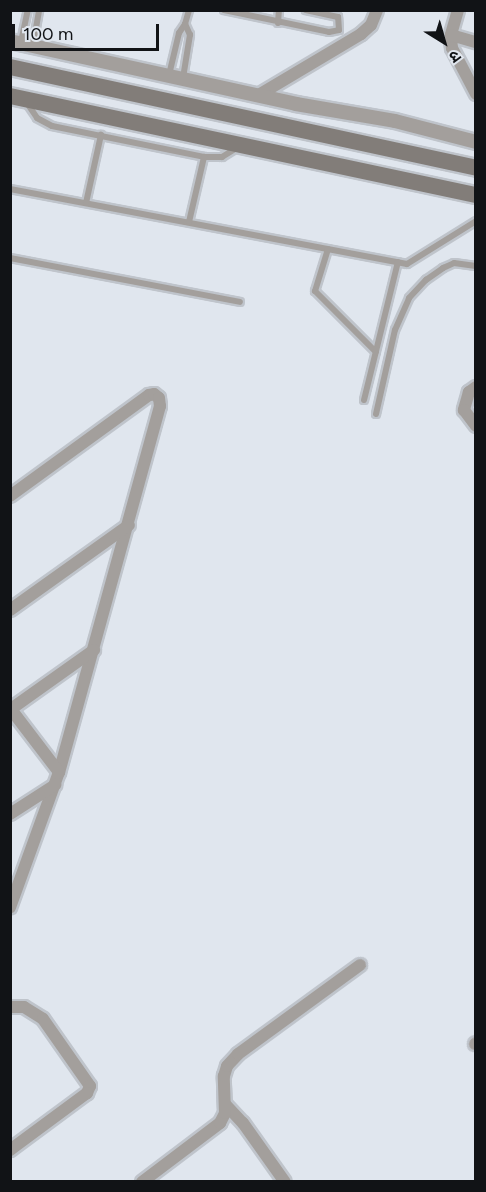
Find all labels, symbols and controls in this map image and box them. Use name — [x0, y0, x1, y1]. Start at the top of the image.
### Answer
scale bar — [15, 12, 162, 50]
north arrow — [414, 12, 474, 72]
text: 100 m — [23, 23, 73, 45]
text: उ — [446, 46, 465, 67]

